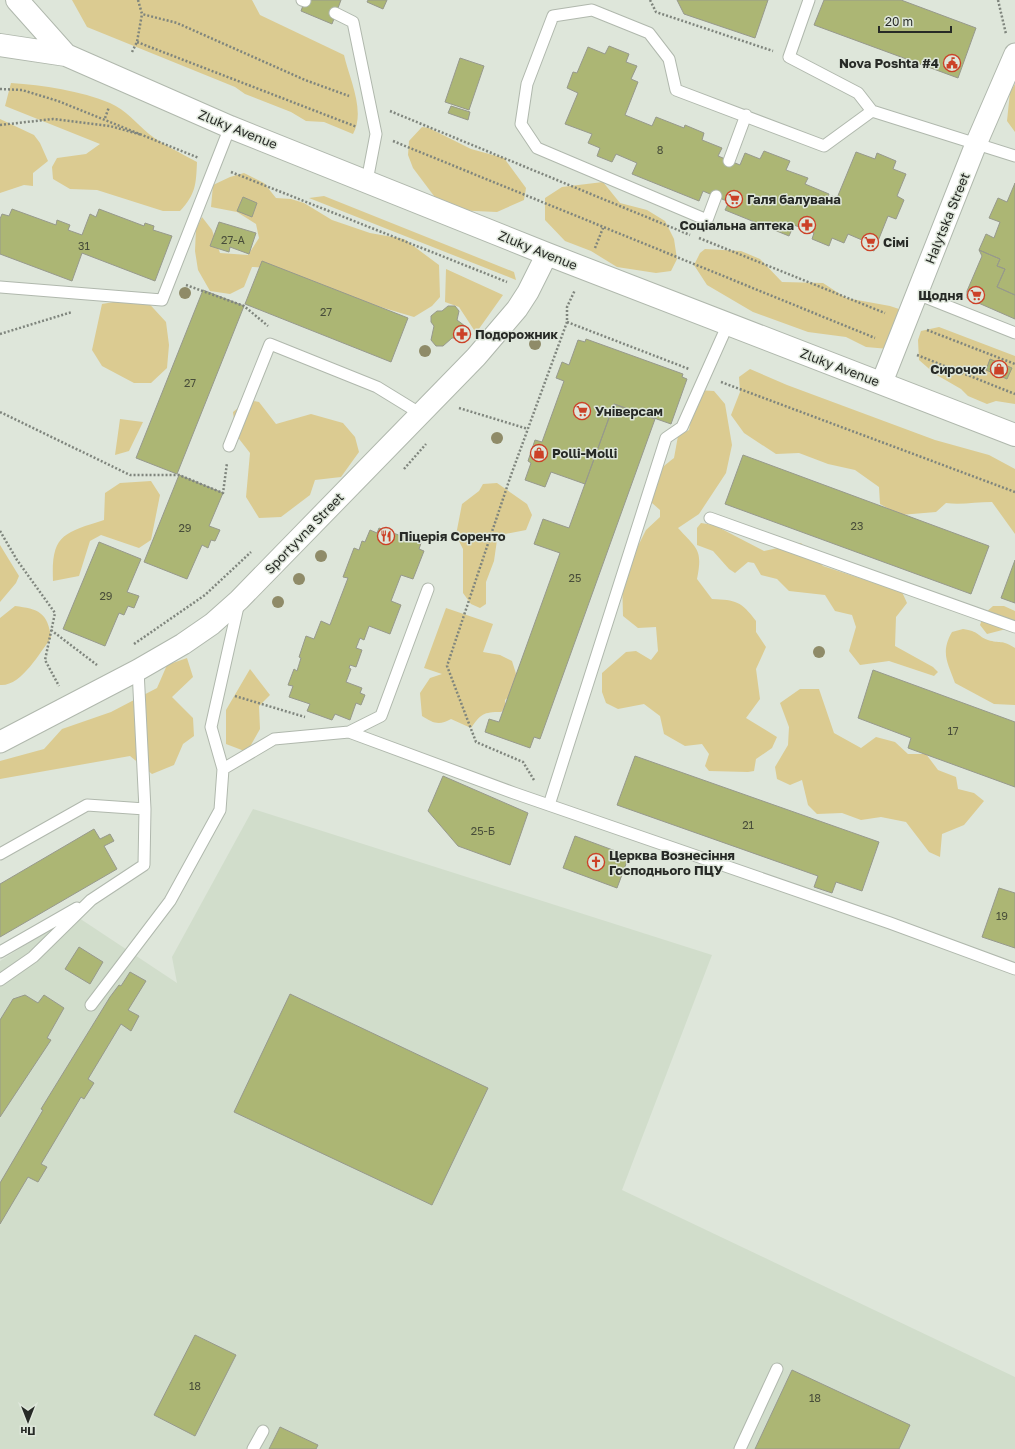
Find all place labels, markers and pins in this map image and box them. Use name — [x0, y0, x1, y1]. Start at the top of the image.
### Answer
public building icon: Nova Poshta #4 — [942, 53, 962, 73]
place label: Nova Poshta #4 — [839, 55, 939, 71]
supermarket icon: Галя балувана — [724, 189, 744, 209]
place label: Галя балувана — [747, 191, 841, 207]
pharmacy icon: Соціальна аптека — [797, 215, 817, 235]
place label: Соціальна аптека — [679, 217, 794, 233]
supermarket icon: Сімі — [860, 232, 880, 252]
place label: Сімі — [883, 234, 909, 250]
supermarket icon: Щодня — [966, 285, 986, 305]
place label: Щодня — [918, 287, 963, 303]
pharmacy icon: Подорожник — [452, 324, 472, 344]
place label: Подорожник — [475, 326, 558, 342]
shop icon: Сирочок — [989, 359, 1009, 379]
place label: Сирочок — [930, 361, 986, 377]
supermarket icon: Універсам — [572, 401, 592, 421]
place label: Універсам — [595, 403, 663, 419]
shop icon: Polli-Molli — [529, 443, 549, 463]
place label: Polli-Molli — [552, 445, 617, 461]
restaurant icon: Піцерія Соренто — [376, 526, 396, 546]
place label: Піцерія Соренто — [399, 528, 506, 544]
place label: Церква Вознесіння Господнього ПЦУ — [609, 847, 735, 878]
church icon: Церква Вознесіння Господнього ПЦУ — [586, 852, 606, 872]

